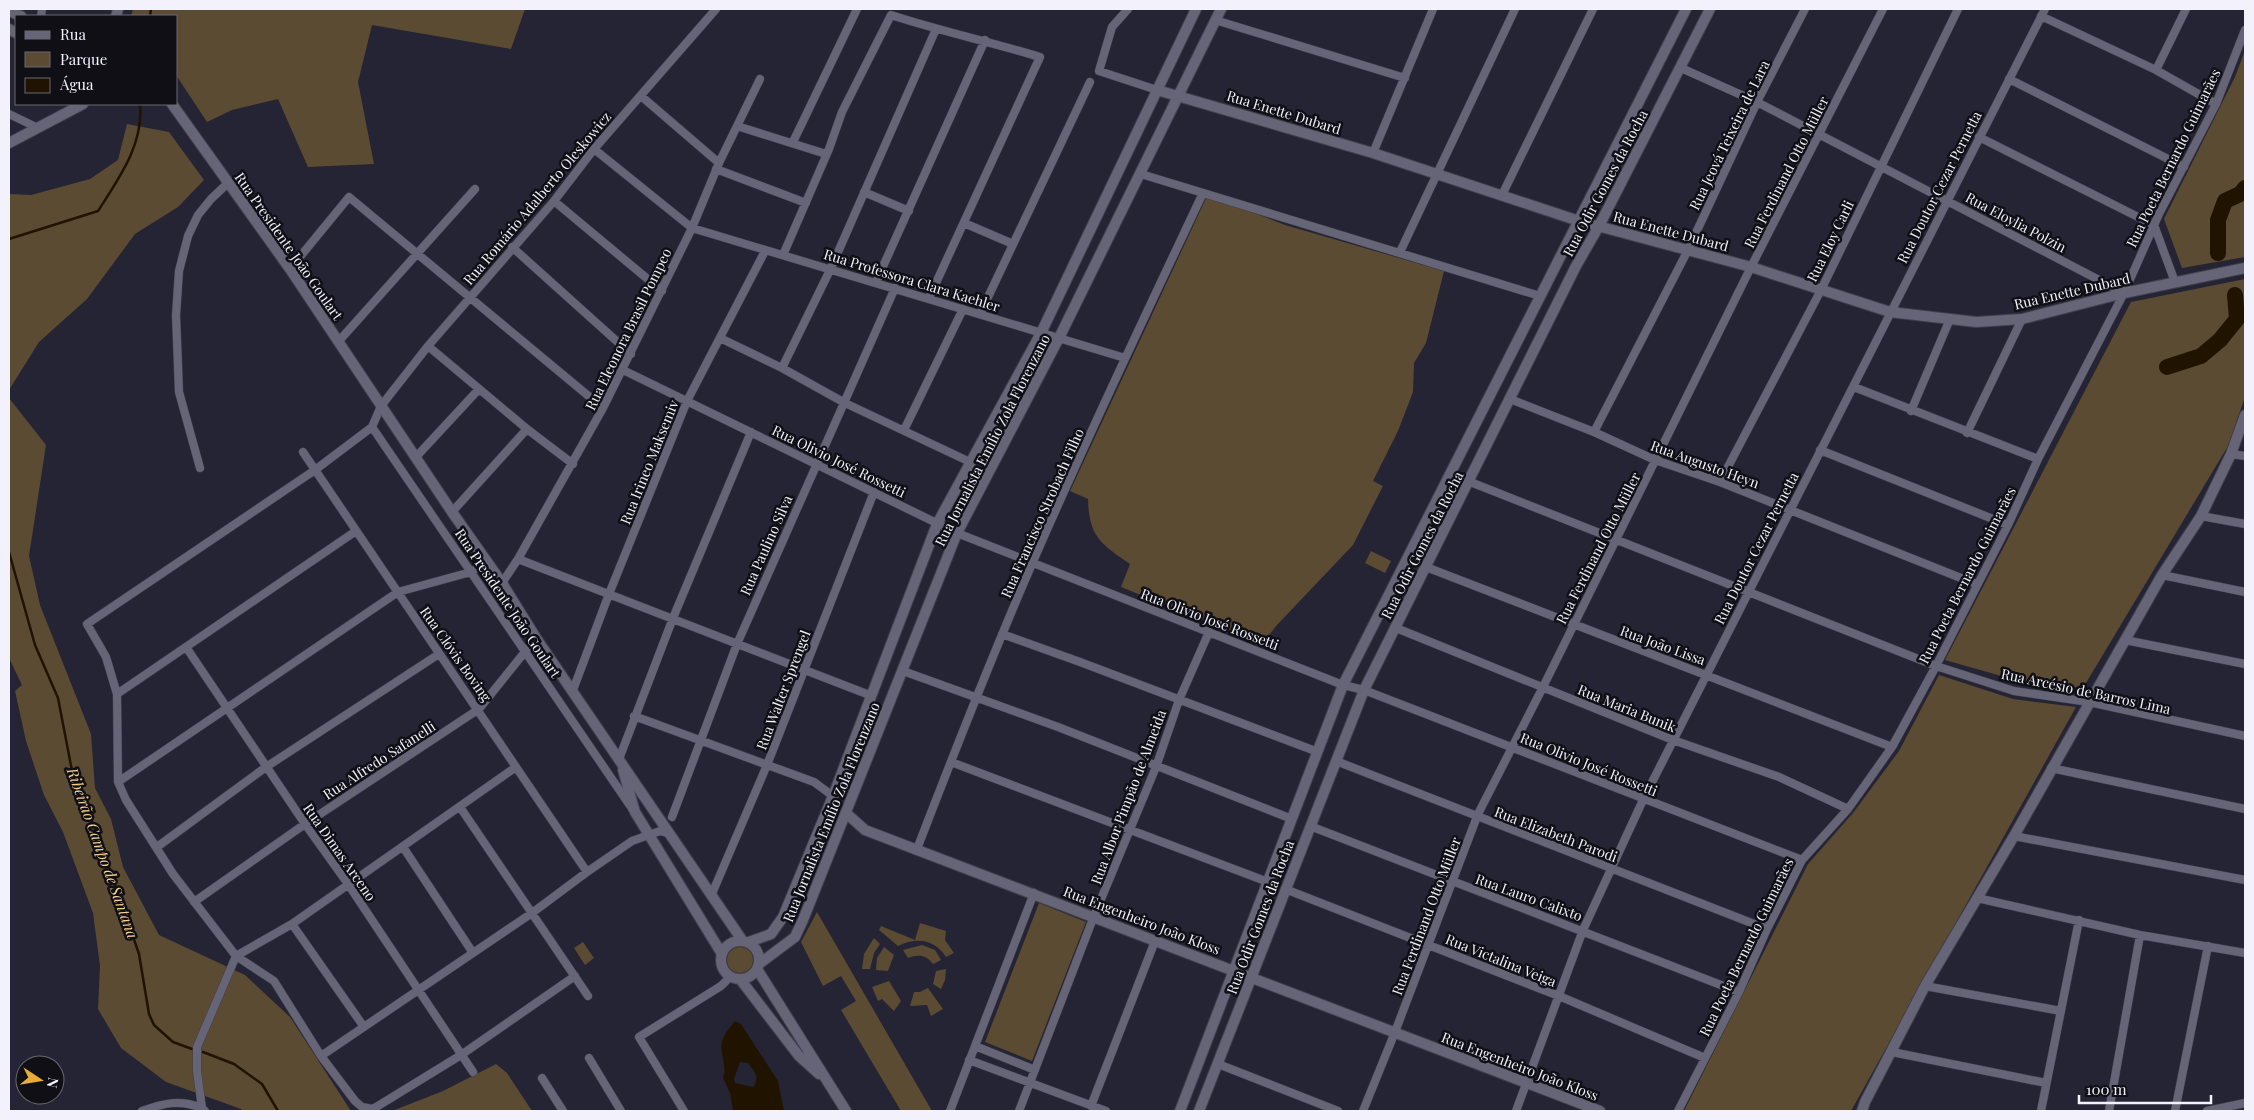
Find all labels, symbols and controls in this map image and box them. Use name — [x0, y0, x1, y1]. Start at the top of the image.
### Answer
legend — [15, 15, 178, 105]
text: Rua — [60, 24, 86, 44]
text: Parque — [60, 49, 107, 69]
street label: Rua Jeová Teixeira de Lara — [1684, 57, 1774, 213]
street label: Rua Poeta Bernardo Guimarães — [2121, 66, 2225, 250]
text: Água — [59, 74, 94, 94]
street label: Rua Enette Dubard — [1225, 86, 1343, 138]
street label: Rua Ferdinand Otto Müller — [1739, 92, 1833, 251]
street label: Rua Odir Gomes da Rocha — [1558, 106, 1652, 260]
street label: Rua Romário Adalberto Oleskowicz — [459, 107, 615, 289]
street label: Rua Doutor Cezar Pernetta — [1892, 108, 1986, 266]
street label: Rua Presidente João Goulart — [231, 168, 348, 324]
street label: Rua Eloylia Polzin — [1962, 188, 2070, 257]
street label: Rua Eloy Carli — [1802, 197, 1858, 285]
street label: Rua Enette Dubard — [1611, 206, 1731, 256]
street label: Rua Professora Clara Kaehler — [822, 244, 1003, 316]
street label: Rua Eleonora Brasil Pompeo — [580, 245, 676, 413]
street label: Rua Enette Dubard — [2012, 268, 2132, 314]
street label: Rua Jornalista Emílio Zola Florenzano — [930, 330, 1054, 549]
street label: Rua Irineo Maksemiv — [615, 397, 683, 527]
street label: Rua Olivio José Rossetti — [769, 420, 909, 502]
street label: Rua Francisco Strobach Filho — [996, 425, 1088, 601]
street label: Rua Augusto Heyn — [1648, 436, 1762, 493]
street label: Rua Odir Gomes da Rocha — [1376, 468, 1468, 622]
street label: Rua Ferdinand Otto Müller — [1551, 468, 1645, 627]
street label: Rua Doutor Cezar Pernetta — [1709, 469, 1803, 627]
street label: Rua Poeta Bernardo Guimarães — [1914, 483, 2020, 667]
street label: Rua Paulino Silva — [735, 492, 797, 598]
street label: Rua Presidente João Goulart — [451, 525, 566, 682]
street label: Rua Olivio José Rossetti — [1138, 584, 1282, 654]
street label: Rua Clóvis Boving — [416, 603, 496, 706]
street label: Rua João Lissa — [1618, 621, 1708, 669]
street label: Rua Walter Sprengel — [751, 627, 815, 753]
street label: Rua Arcésio de Barros Lima — [1999, 664, 2173, 718]
street label: Rua Maria Bunik — [1575, 680, 1679, 736]
street label: Rua Jornalista Emílio Zola Florenzano — [778, 699, 884, 925]
street label: Rua Albor Pimpão de Almeida — [1086, 707, 1170, 887]
street label: Rua Alfredo Safanelli — [319, 716, 439, 804]
street label: Rua Olivio José Rossetti — [1517, 728, 1661, 800]
water label: Ribeirão Campo de Santana — [62, 764, 143, 941]
street label: Rua Dimas Arceno — [299, 799, 381, 905]
street label: Rua Elizabeth Parodi — [1492, 802, 1620, 866]
street label: Rua Ferdinand Otto Müller — [1387, 833, 1465, 998]
street label: Rua Odir Gomes da Rocha — [1222, 837, 1298, 997]
street label: Rua Poeta Bernardo Guimarães — [1694, 855, 1798, 1039]
street label: Rua Lauro Calixto — [1473, 869, 1585, 925]
street label: Rua Engenheiro João Kloss — [1061, 881, 1223, 959]
street label: Rua Victalina Veiga — [1443, 929, 1559, 991]
street label: Rua Engenheiro João Kloss — [1439, 1027, 1601, 1105]
north arrow — [15, 1055, 65, 1105]
scale bar — [2079, 1072, 2212, 1104]
text: N — [43, 1076, 64, 1090]
text: 100 m — [2086, 1079, 2127, 1099]

